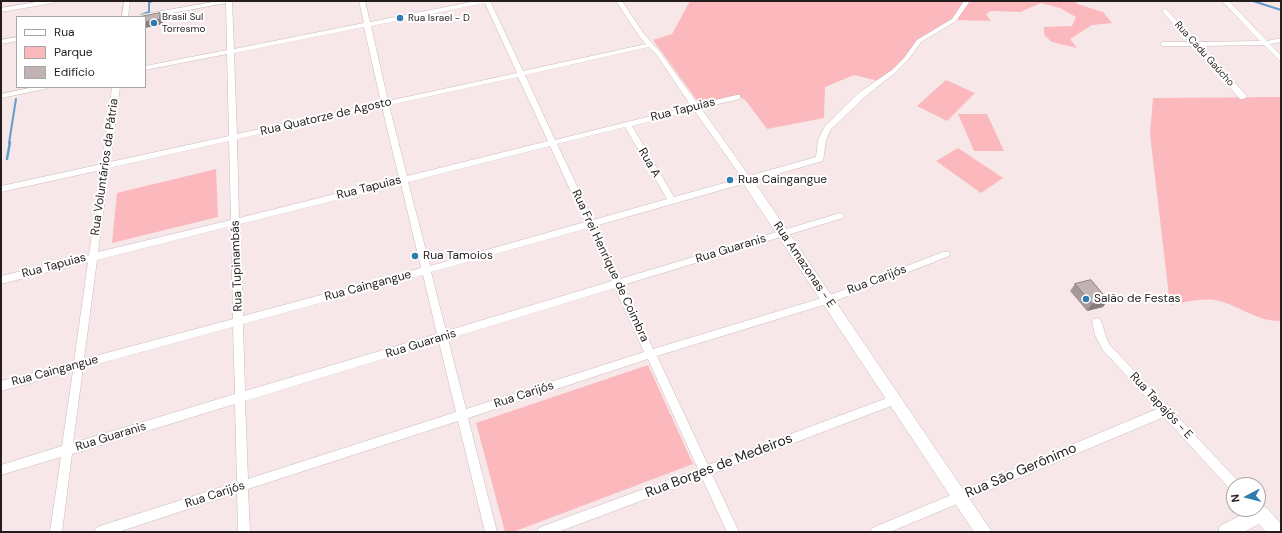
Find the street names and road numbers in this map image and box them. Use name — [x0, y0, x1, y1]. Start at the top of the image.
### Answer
street label: Rua Cadu Gaúcho — [1172, 19, 1236, 89]
street label: Rua Quatorze de Agosto — [259, 95, 393, 139]
street label: Rua Tapuias — [649, 95, 717, 125]
street label: Rua Voluntários da Pátria — [88, 98, 122, 236]
street label: Rua A — [635, 146, 663, 180]
street label: Rua Tapuias — [335, 173, 403, 203]
street label: Rua Frei Henrique de Coimbra — [568, 188, 652, 344]
street label: Rua Amazonas - E — [770, 219, 838, 311]
street label: Rua Tupinambás — [228, 220, 246, 312]
street label: Rua Guaranis — [694, 231, 768, 267]
street label: Rua Tapuias — [20, 251, 88, 281]
street label: Rua Carijós — [845, 262, 909, 298]
street label: Rua Caingangue — [323, 268, 413, 304]
street label: Rua Guaranis — [384, 326, 458, 362]
street label: Rua Caingangue — [10, 353, 100, 389]
street label: Rua Tapajós - E — [1126, 370, 1196, 442]
street label: Rua Carijós — [492, 379, 556, 411]
street label: Rua Guaranis — [74, 419, 148, 455]
street label: Rua Borges de Medeiros — [643, 430, 795, 502]
street label: Rua São Gerônimo — [963, 440, 1079, 502]
street label: Rua Carijós — [183, 479, 247, 511]

